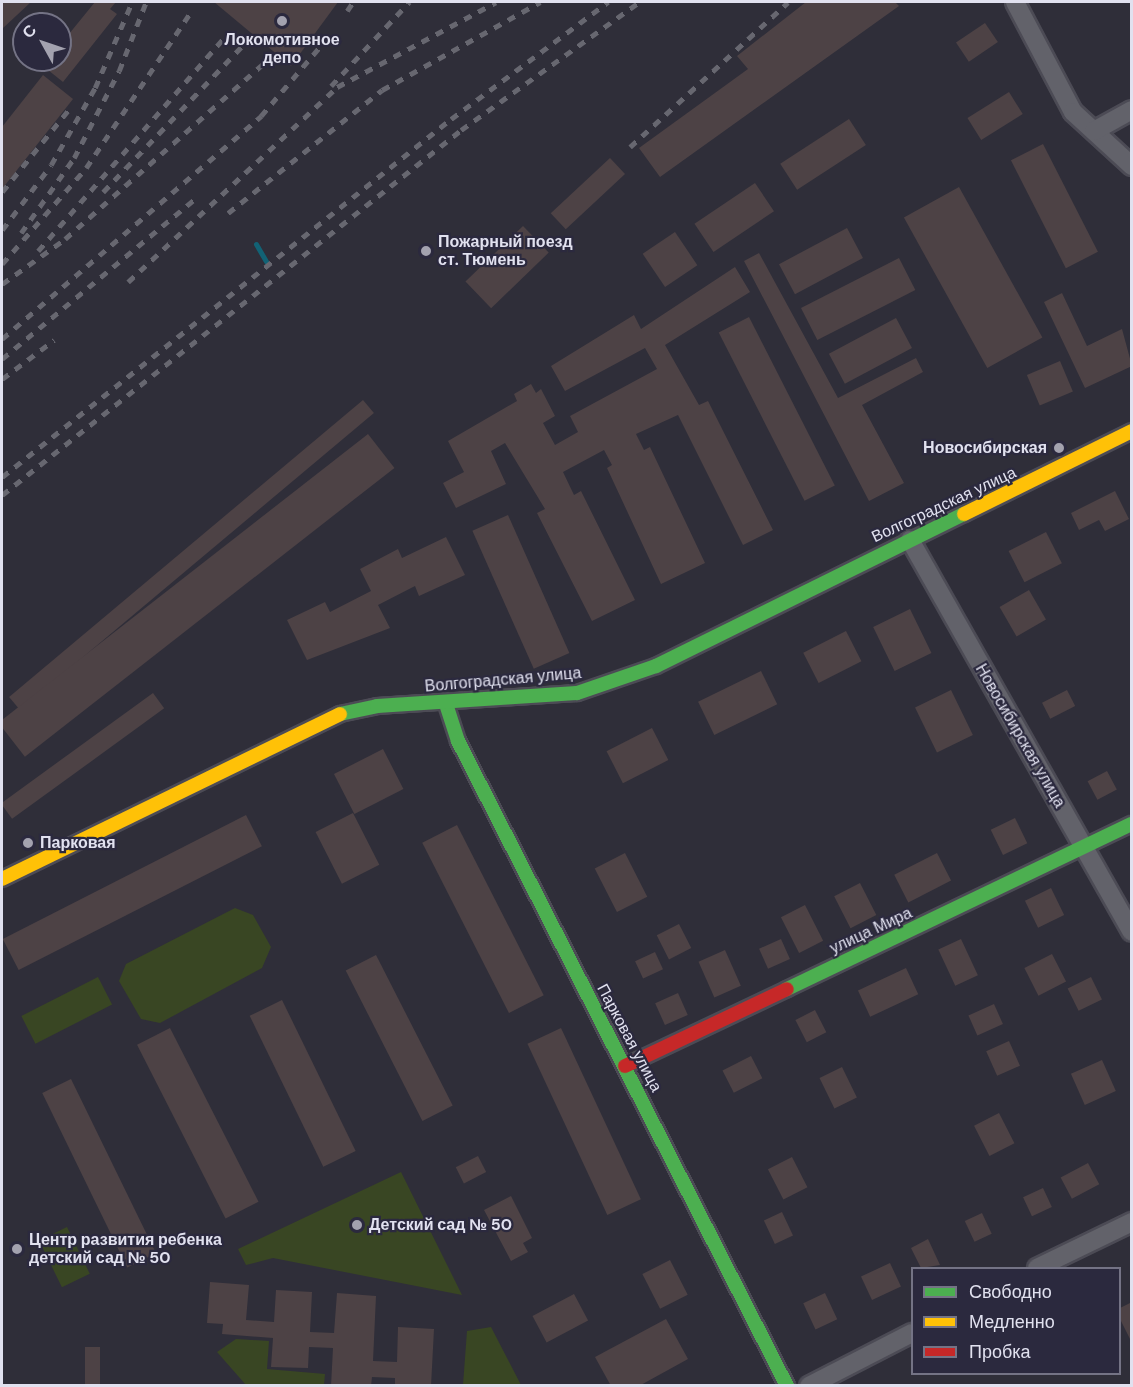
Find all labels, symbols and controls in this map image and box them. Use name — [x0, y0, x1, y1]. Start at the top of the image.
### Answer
north arrow — [12, 12, 72, 72]
marker: Локомотивное депо — [275, 14, 289, 28]
text: С — [18, 20, 41, 43]
place label: Локомотивное депо — [224, 30, 340, 68]
place label: Пожарный поезд ст. Тюмень — [438, 232, 573, 270]
marker: Пожарный поезд ст. Тюмень — [419, 244, 433, 258]
place label: Новосибирская — [923, 438, 1047, 458]
marker: Новосибирская — [1052, 441, 1066, 455]
street label: Волгоградская улица — [869, 463, 1019, 547]
street label: Новосибирская улица — [971, 661, 1069, 811]
street label: Волгоградская улица — [424, 664, 582, 696]
place label: Парковая — [40, 833, 116, 853]
marker: Парковая — [21, 836, 35, 850]
street label: улица Мира — [827, 904, 915, 958]
street label: Парковая улица — [592, 981, 666, 1095]
place label: Детский сад № 50 — [369, 1215, 512, 1235]
marker: Детский сад № 50 — [350, 1218, 364, 1232]
place label: Центр развития ребенка детский сад № 50 — [29, 1230, 222, 1268]
marker: Центр развития ребенка детский сад № 50 — [10, 1242, 24, 1256]
legend — [911, 1267, 1121, 1375]
text: Свободно — [969, 1280, 1052, 1304]
text: Медленно — [969, 1310, 1055, 1334]
text: Пробка — [969, 1340, 1031, 1364]

